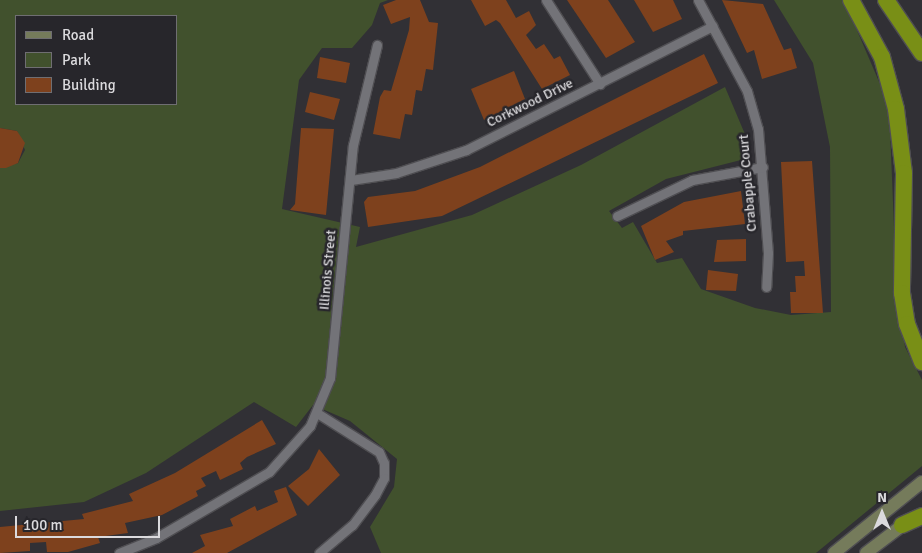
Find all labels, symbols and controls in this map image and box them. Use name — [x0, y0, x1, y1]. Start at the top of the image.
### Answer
legend — [15, 15, 178, 105]
text: Road — [62, 26, 94, 44]
text: Park — [62, 51, 91, 69]
street label: Corkwood Drive — [484, 75, 576, 131]
text: Building — [62, 76, 116, 94]
street label: Crabapple Court — [735, 134, 761, 232]
street label: Illinois Street — [316, 229, 340, 311]
north arrow — [857, 488, 907, 538]
text: N — [877, 489, 887, 506]
scale bar — [18, 506, 162, 538]
text: 100 m — [23, 516, 63, 534]

